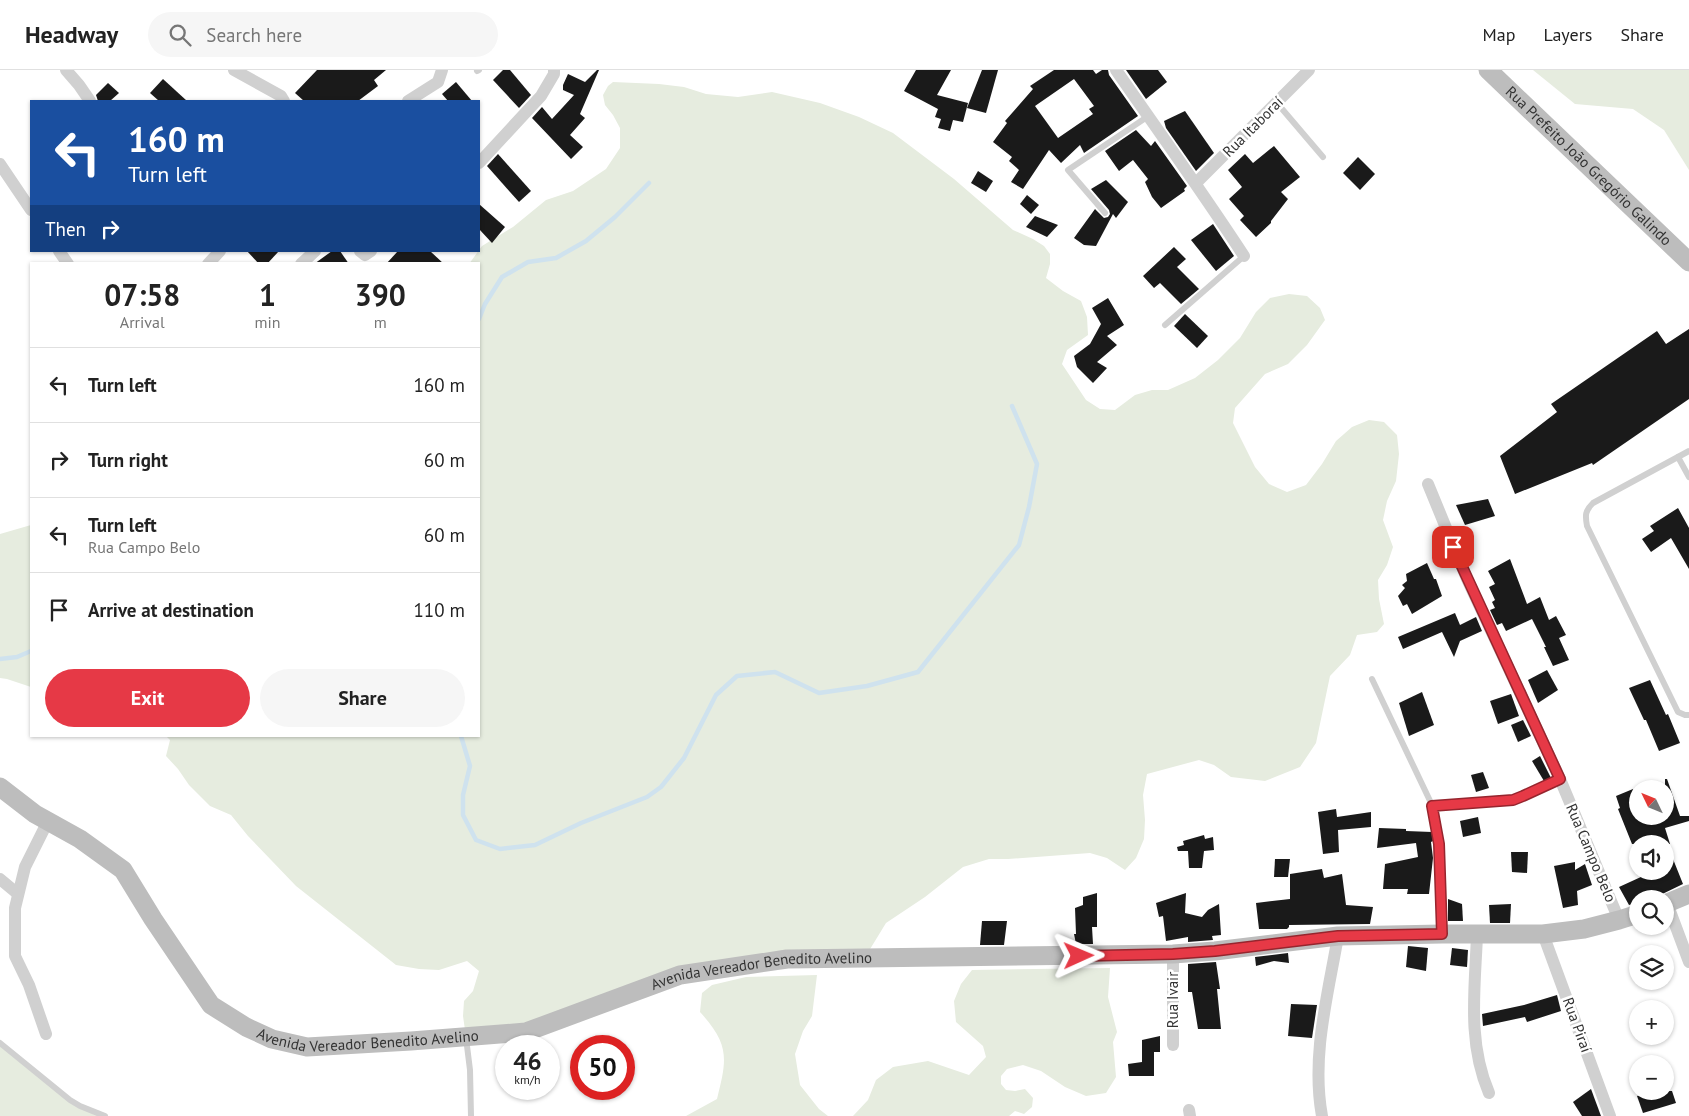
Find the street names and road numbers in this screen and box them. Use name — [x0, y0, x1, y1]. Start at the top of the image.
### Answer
street label: Rua Prefeito João Gregório Galindo — [1502, 82, 1676, 249]
street label: Rua Itaboraí — [1218, 92, 1287, 161]
street label: Rua Campo Belo — [1562, 801, 1621, 905]
street label: Avenida Vereador Benedito Avelino — [648, 948, 872, 994]
street label: Rua Ivair — [1163, 972, 1182, 1028]
street label: Rua Piraí — [1559, 995, 1596, 1055]
street label: Avenida Vereador Benedito Avelino — [254, 1023, 479, 1056]

